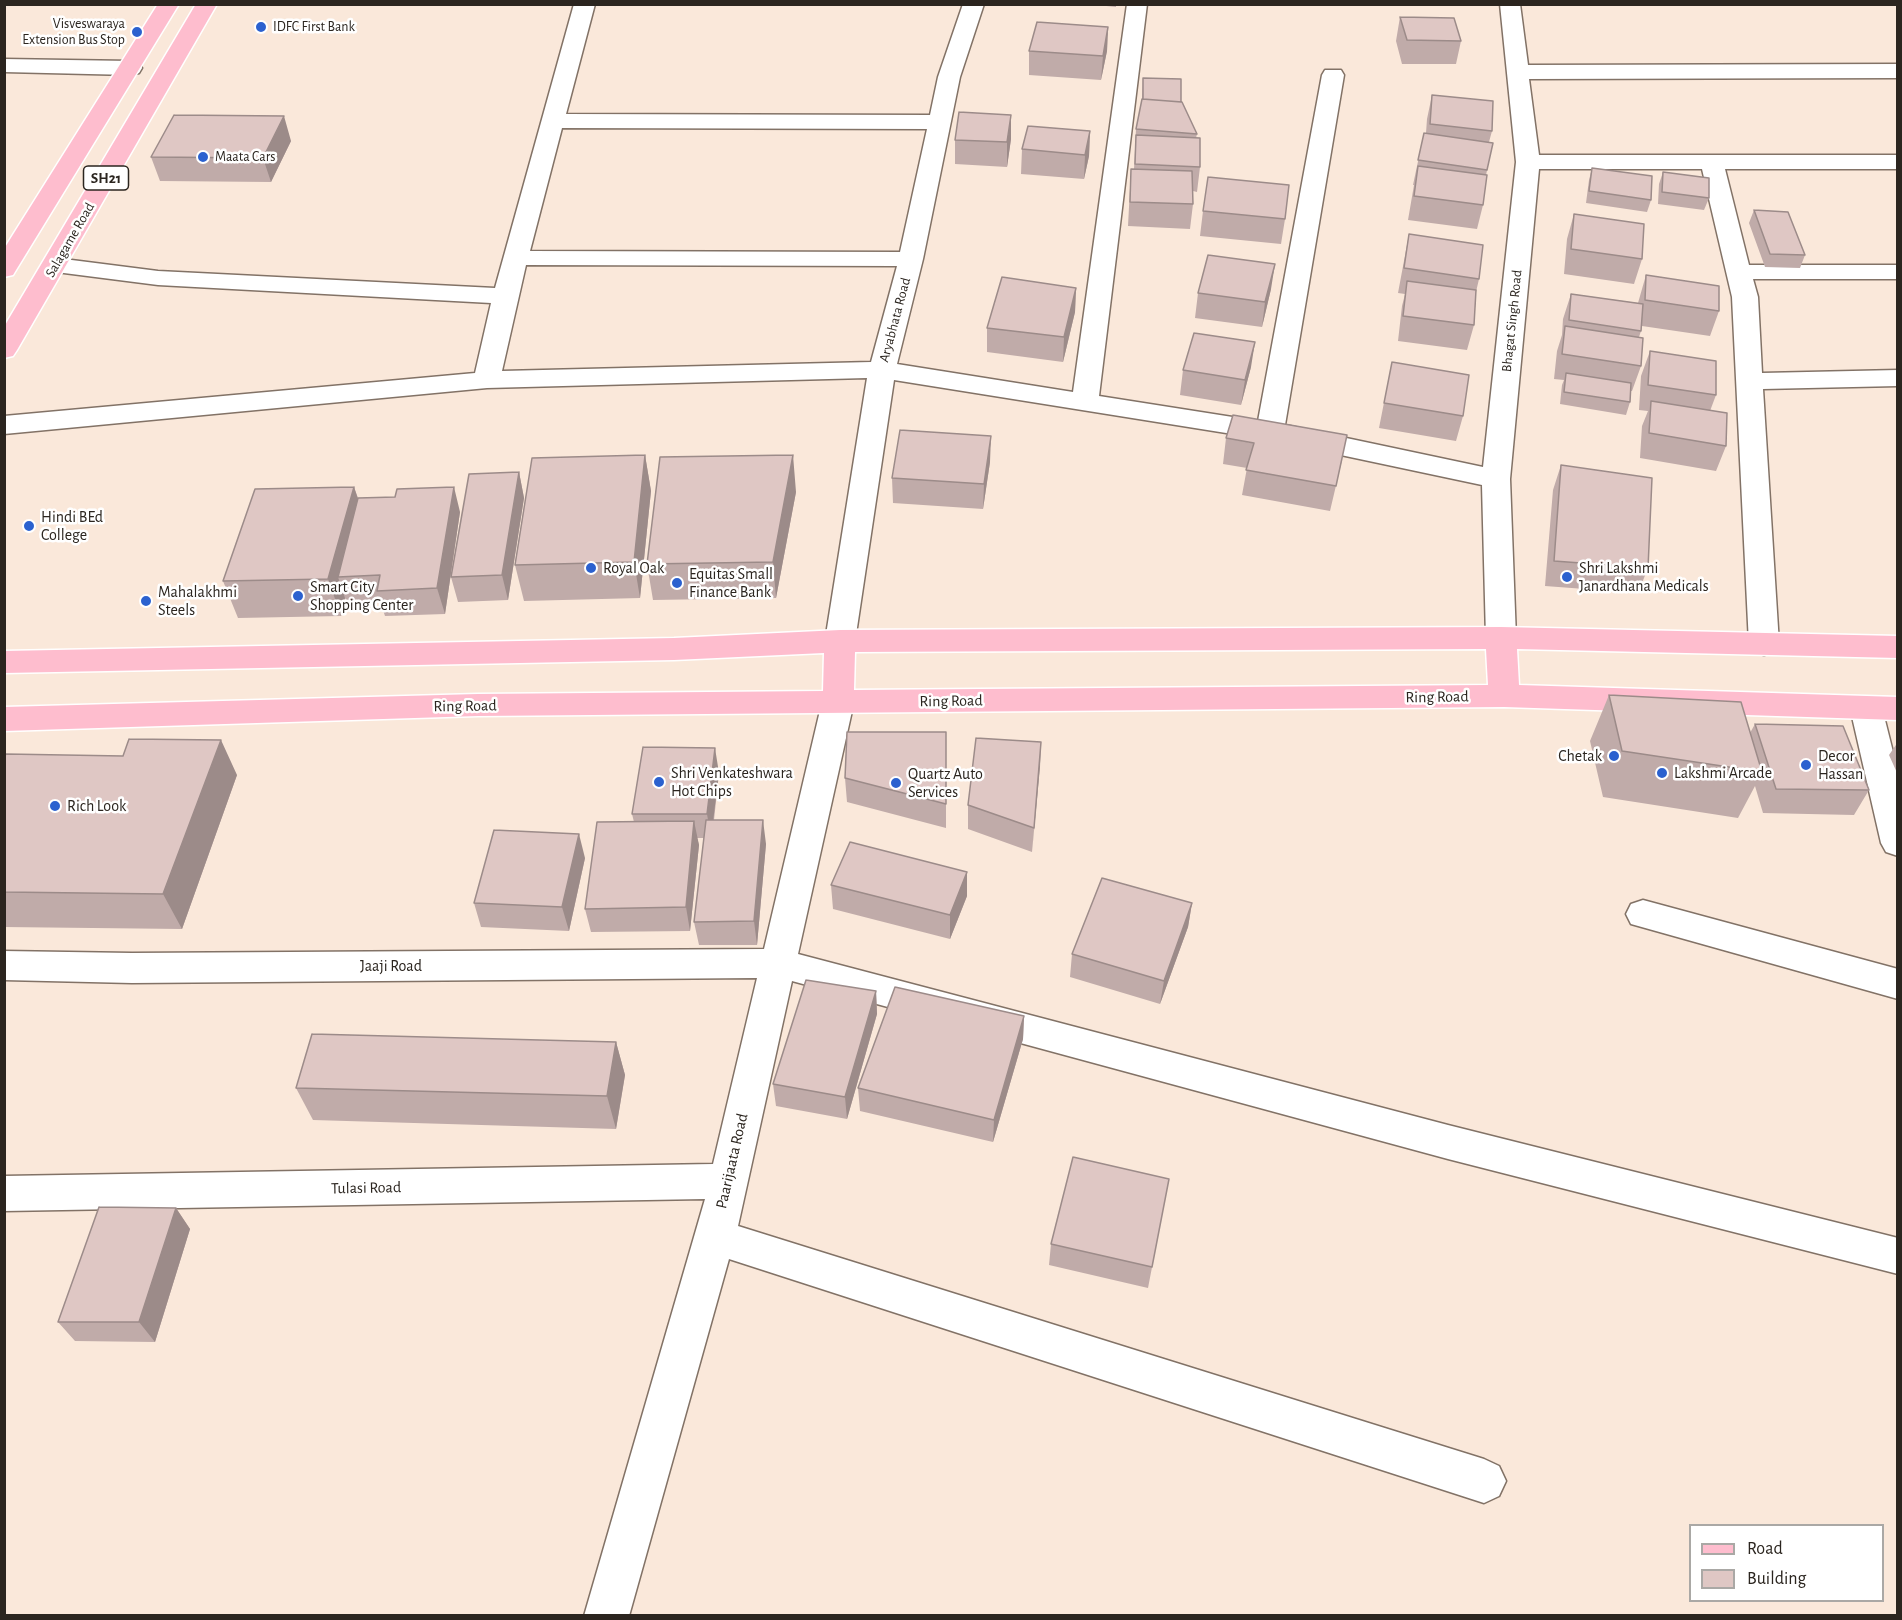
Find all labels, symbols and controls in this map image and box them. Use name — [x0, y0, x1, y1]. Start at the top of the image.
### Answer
place label: Visveswaraya Extension Bus Stop — [22, 16, 125, 48]
place label: IDFC First Bank — [273, 19, 355, 35]
marker: IDFC First Bank — [254, 20, 268, 34]
marker: Visveswaraya Extension Bus Stop — [130, 25, 144, 39]
place label: Maata Cars — [215, 149, 275, 165]
marker: Maata Cars — [196, 150, 210, 164]
road number: SH21 — [84, 166, 128, 190]
street label: Salagame Road — [42, 200, 98, 280]
street label: Bhagat Singh Road — [1498, 269, 1526, 373]
street label: Aryabhata Road — [876, 276, 914, 364]
place label: Hindi BEd College — [41, 507, 103, 545]
marker: Hindi BEd College — [22, 519, 36, 533]
place label: Royal Oak — [603, 558, 664, 578]
place label: Shri Lakshmi Janardhana Medicals — [1579, 558, 1709, 596]
marker: Royal Oak — [584, 561, 598, 575]
place label: Equitas Small Finance Bank — [689, 564, 773, 602]
marker: Shri Lakshmi Janardhana Medicals — [1560, 570, 1574, 584]
marker: Equitas Small Finance Bank — [670, 576, 684, 590]
place label: Smart City Shopping Center — [310, 577, 413, 615]
place label: Mahalakhmi Steels — [158, 582, 237, 620]
marker: Smart City Shopping Center — [291, 589, 305, 603]
marker: Mahalakhmi Steels — [139, 594, 153, 608]
street label: Ring Road — [1405, 687, 1469, 707]
street label: Ring Road — [919, 691, 983, 711]
street label: Ring Road — [433, 696, 497, 716]
place label: Chetak — [1558, 746, 1602, 766]
place label: Decor Hassan — [1818, 746, 1863, 784]
marker: Chetak — [1607, 749, 1621, 763]
marker: Decor Hassan — [1799, 758, 1813, 772]
place label: Shri Venkateshwara Hot Chips — [671, 763, 793, 801]
place label: Lakshmi Arcade — [1674, 763, 1772, 783]
place label: Quartz Auto Services — [908, 764, 983, 802]
marker: Lakshmi Arcade — [1655, 766, 1669, 780]
marker: Shri Venkateshwara Hot Chips — [652, 775, 666, 789]
marker: Quartz Auto Services — [889, 776, 903, 790]
place label: Rich Look — [67, 796, 126, 816]
marker: Rich Look — [48, 799, 62, 813]
street label: Jaaji Road — [360, 956, 422, 976]
street label: Paarijaata Road — [712, 1111, 752, 1211]
street label: Tulasi Road — [331, 1178, 401, 1198]
legend — [1689, 1524, 1884, 1602]
text: Road — [1747, 1540, 1783, 1558]
text: Building — [1747, 1570, 1806, 1588]

